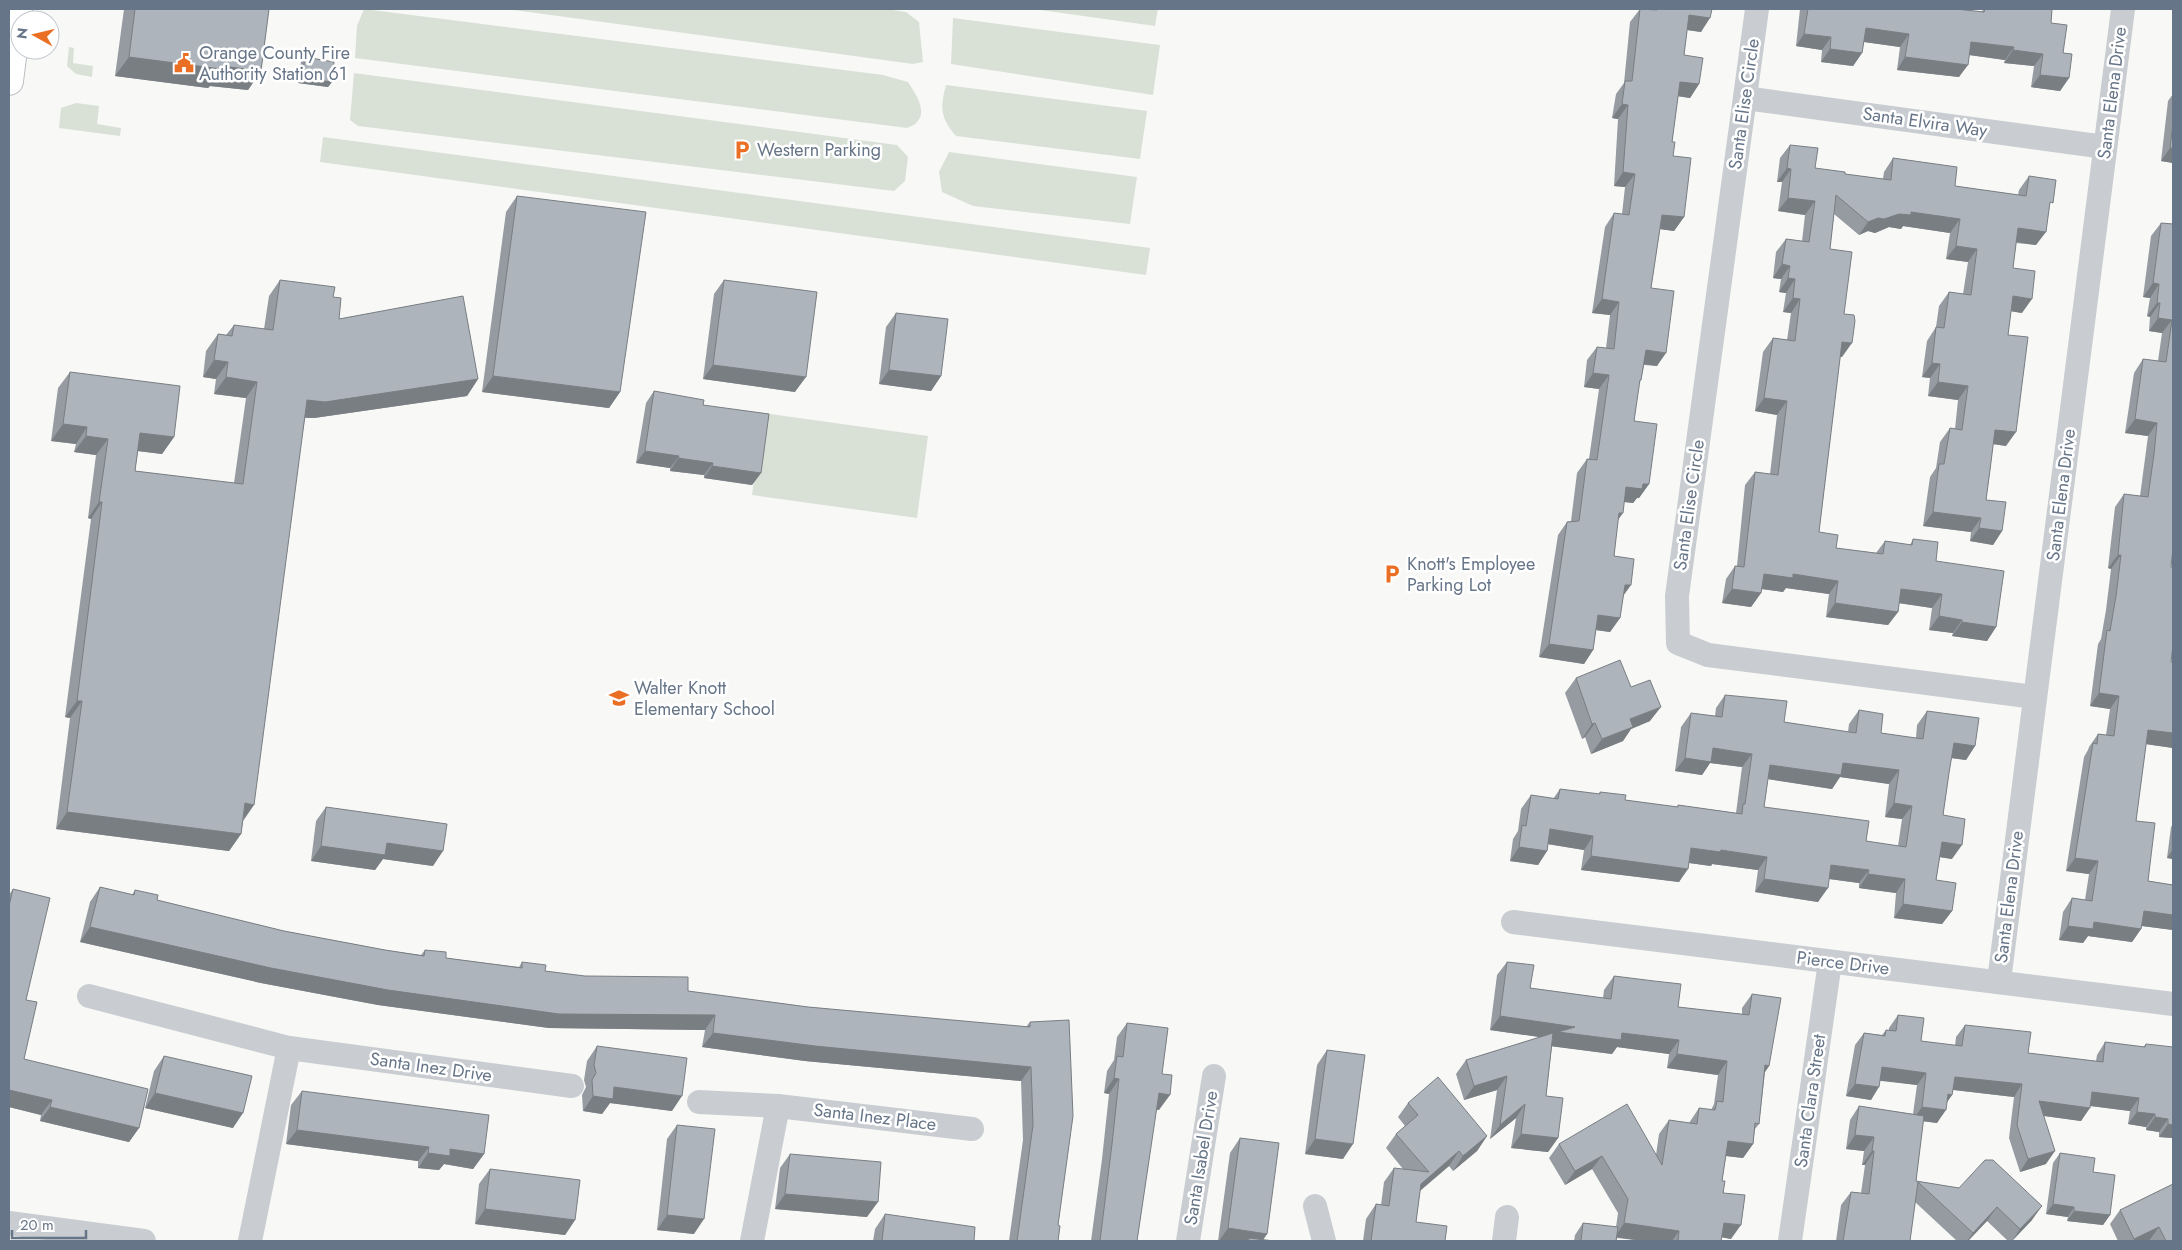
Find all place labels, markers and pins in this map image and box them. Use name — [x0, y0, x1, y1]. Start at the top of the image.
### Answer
place label: Orange County Fire Authority Station 61 — [199, 40, 350, 87]
public building icon: Orange County Fire Authority Station 61 — [173, 52, 195, 74]
place label: Western Parking — [757, 137, 881, 163]
parking icon: Western Parking — [731, 139, 753, 161]
place label: Knott's Employee Parking Lot — [1407, 551, 1535, 598]
parking icon: Knott's Employee Parking Lot — [1381, 563, 1403, 585]
place label: Walter Knott Elementary School — [634, 675, 775, 722]
school or university icon: Walter Knott Elementary School — [608, 687, 630, 709]

